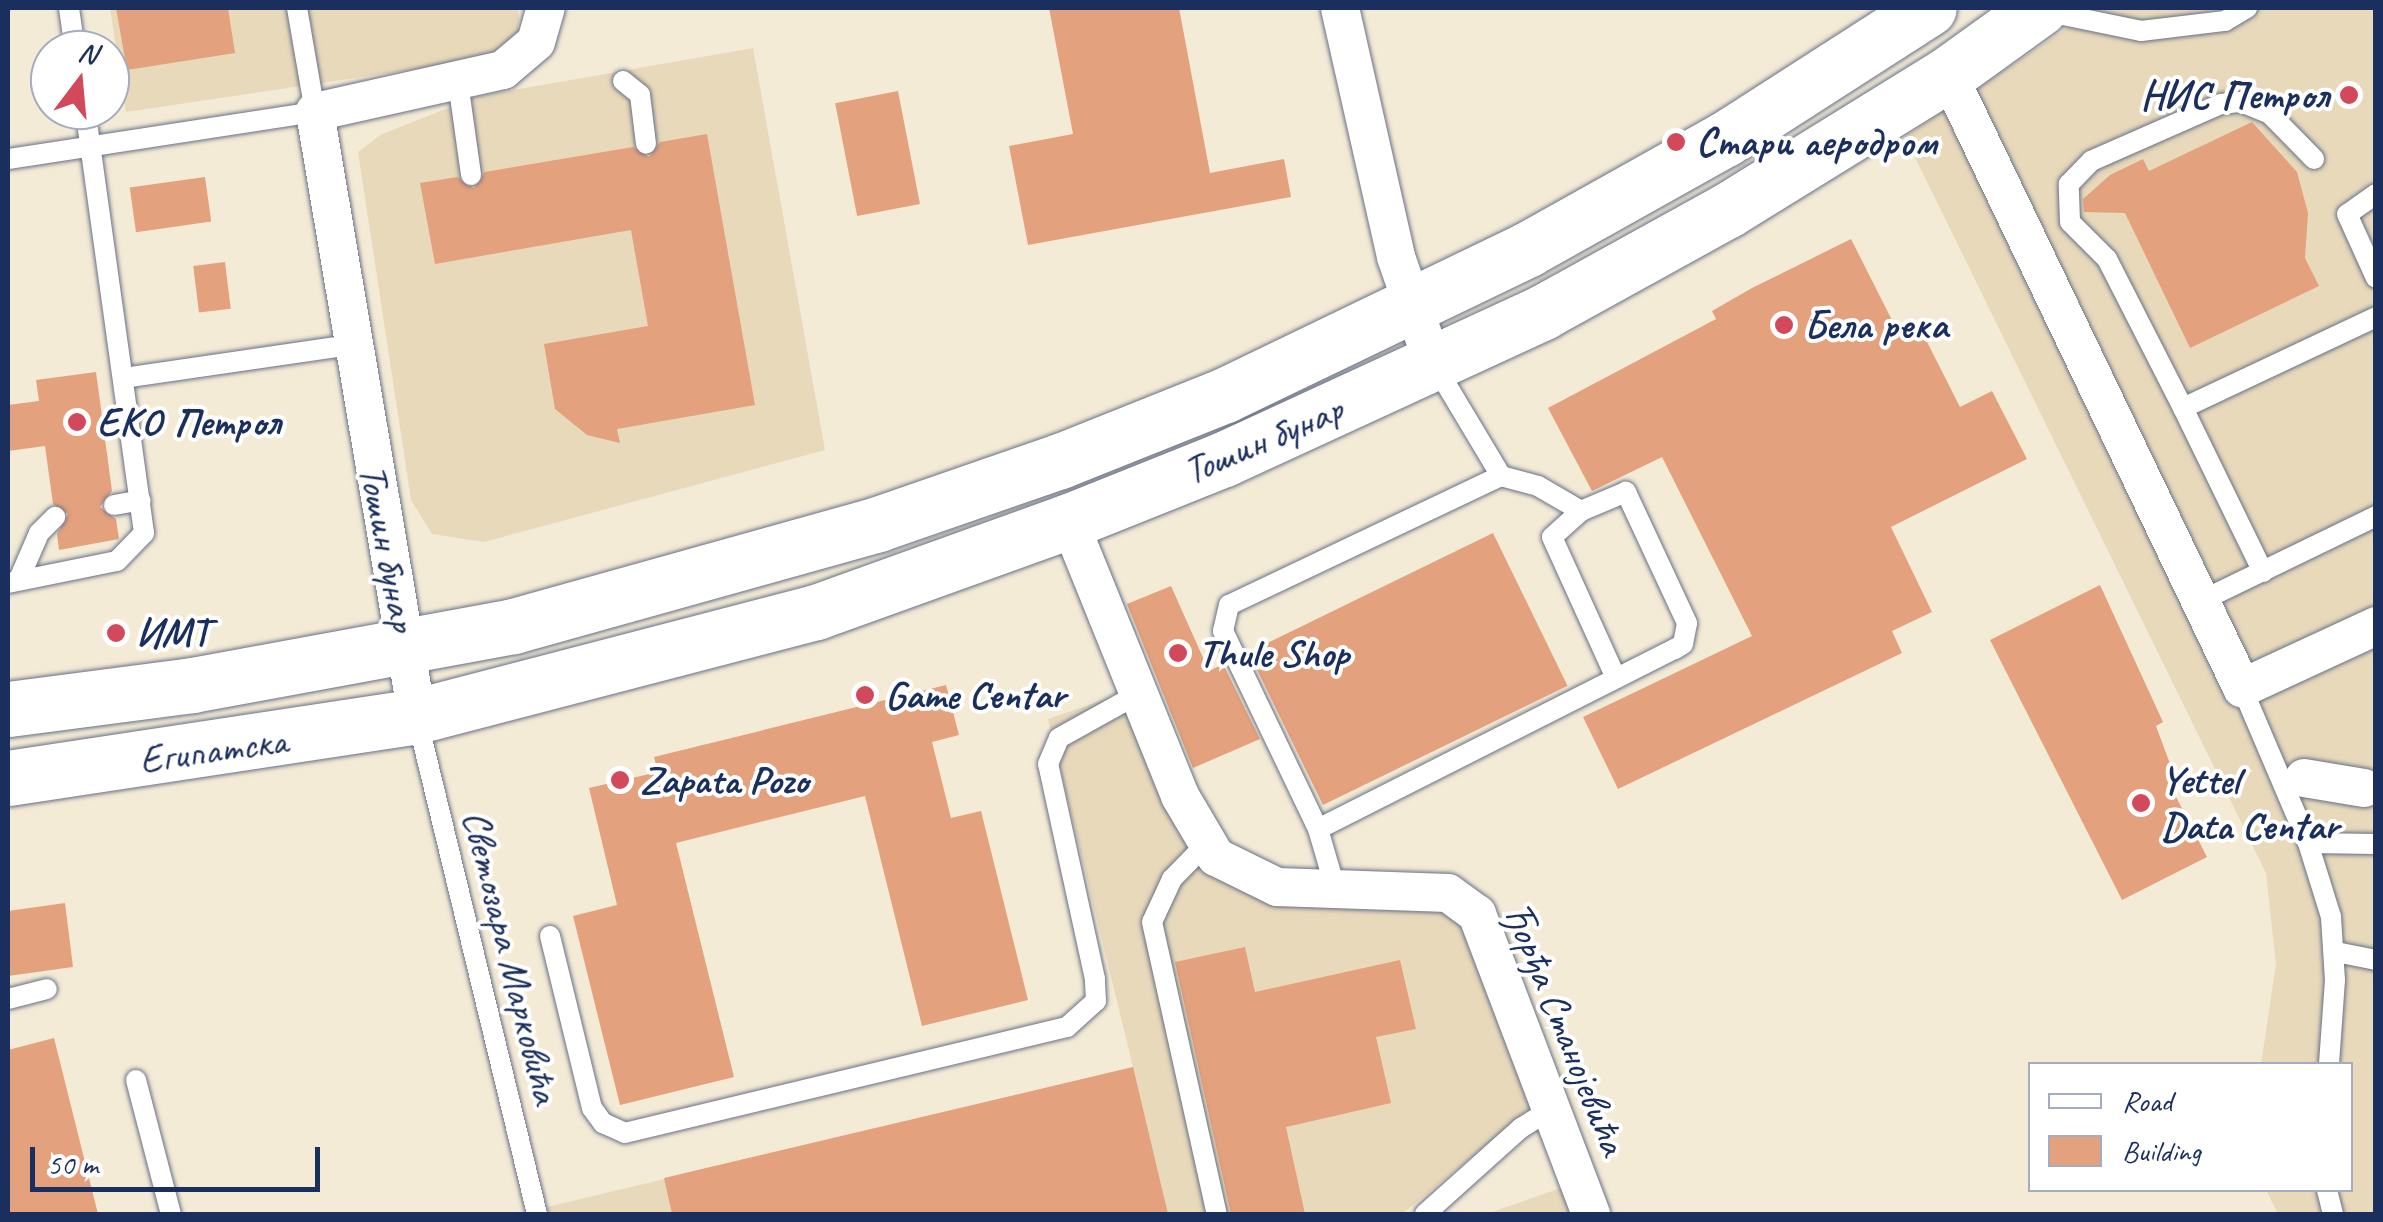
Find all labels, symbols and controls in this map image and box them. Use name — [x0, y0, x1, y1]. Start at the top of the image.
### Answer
north arrow — [30, 30, 130, 130]
text: N — [75, 33, 101, 72]
place label: НИС Петрол — [2143, 71, 2329, 119]
marker: НИС Петрол — [2338, 84, 2360, 106]
place label: Стари аеродром — [1696, 118, 1933, 166]
marker: Стари аеродром — [1665, 131, 1687, 153]
place label: Бела река — [1804, 301, 1943, 349]
marker: Бела река — [1773, 314, 1795, 336]
street label: Тошин бунар — [1177, 385, 1349, 495]
place label: ЕКО Петрол — [97, 398, 278, 446]
marker: ЕКО Петрол — [66, 411, 88, 433]
street label: Тошин бунар — [349, 462, 427, 634]
place label: ИМТ — [136, 609, 210, 657]
marker: ИМТ — [105, 622, 127, 644]
place label: Thule Shop — [1198, 629, 1350, 677]
marker: Thule Shop — [1167, 642, 1189, 664]
place label: Game Centar — [885, 671, 1063, 719]
marker: Game Centar — [854, 684, 876, 706]
street label: Египатска — [136, 716, 290, 784]
place label: Zapata Pozo — [640, 756, 808, 804]
place label: Yettel Data Centar — [2161, 756, 2336, 850]
marker: Zapata Pozo — [609, 769, 631, 791]
marker: Yettel Data Centar — [2130, 792, 2152, 814]
street label: Светозара Марковића — [451, 804, 571, 1110]
street label: Ђорђа Станојевића — [1492, 893, 1638, 1163]
legend — [2028, 1062, 2353, 1192]
text: Road — [2122, 1082, 2172, 1120]
scale bar — [35, 1127, 325, 1189]
text: Building — [2122, 1132, 2201, 1170]
text: 50 m — [47, 1145, 98, 1183]

